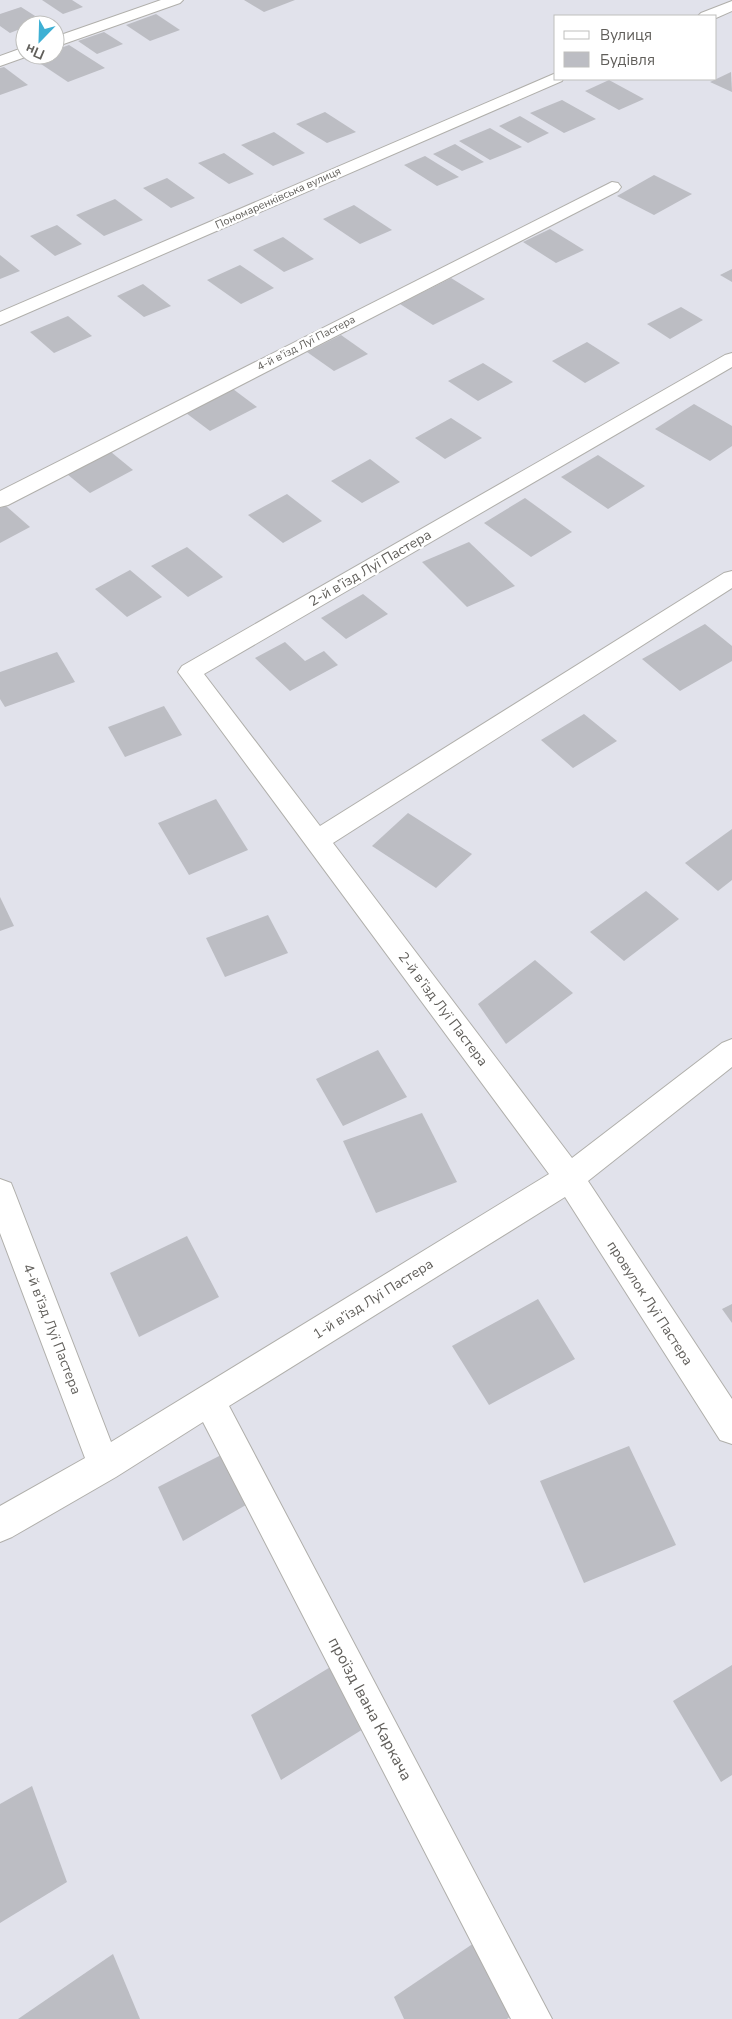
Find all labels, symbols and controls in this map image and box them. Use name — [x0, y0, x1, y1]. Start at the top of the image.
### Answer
north arrow — [15, 15, 65, 65]
legend — [554, 15, 717, 80]
text: Вулиця — [600, 25, 652, 45]
text: Пн — [23, 39, 48, 64]
text: Будівля — [600, 50, 655, 70]
street label: Пономаренківська вулиця — [213, 163, 343, 233]
street label: 4-й в’їзд Луї Пастера — [254, 312, 358, 374]
street label: 2-й в’їзд Луї Пастера — [305, 525, 435, 611]
street label: 2-й в’їзд Луї Пастера — [394, 948, 492, 1070]
street label: провулок Луї Пастера — [603, 1237, 697, 1369]
street label: 1-й в’їзд Луї Пастера — [309, 1254, 437, 1344]
street label: 4-й в’їзд Луї Пастера — [18, 1261, 86, 1397]
street label: проїзд Івана Каркача — [323, 1633, 417, 1785]

